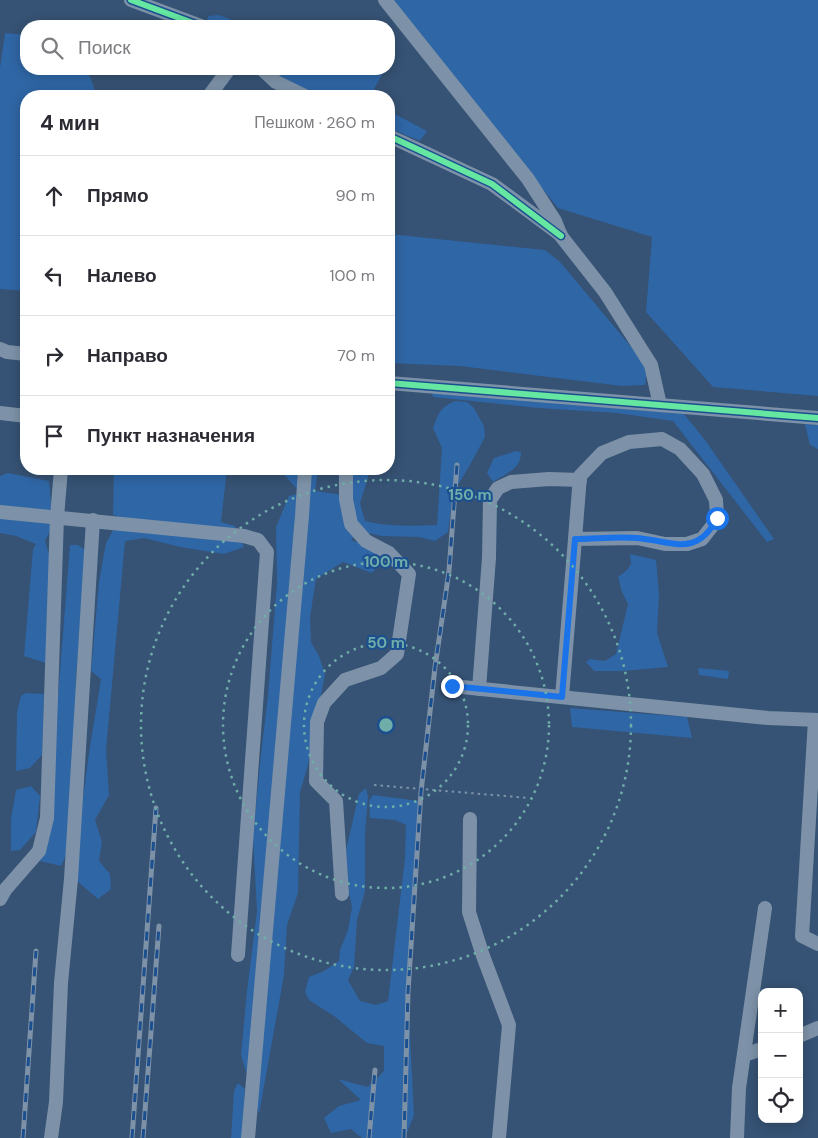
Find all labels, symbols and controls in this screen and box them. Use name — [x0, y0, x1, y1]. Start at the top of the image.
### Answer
search box — [20, 20, 395, 75]
icon: search — [38, 34, 66, 62]
text: Поиск — [78, 35, 131, 60]
text: 4 мин — [40, 109, 100, 137]
text: Пешком · 260 m — [254, 112, 375, 133]
icon: ahead — [40, 182, 68, 210]
text: Прямо — [87, 183, 149, 208]
text: 90 m — [335, 185, 375, 206]
icon: left — [40, 262, 68, 290]
text: Налево — [87, 263, 157, 288]
text: 100 m — [330, 265, 375, 286]
icon: right — [40, 342, 68, 370]
text: Направо — [87, 343, 168, 368]
text: 70 m — [337, 345, 375, 366]
icon: arrive — [40, 422, 68, 450]
text: Пункт назначения — [87, 423, 255, 448]
text: 150 m — [449, 485, 492, 505]
route start — [706, 507, 729, 530]
text: 100 m — [364, 552, 408, 572]
text: 50 m — [367, 633, 405, 653]
route end — [441, 675, 464, 698]
centre of rings — [377, 716, 395, 734]
map controls — [758, 988, 803, 1123]
button: + — [758, 988, 803, 1033]
button: − — [758, 1033, 803, 1078]
button: locate — [758, 1078, 803, 1123]

